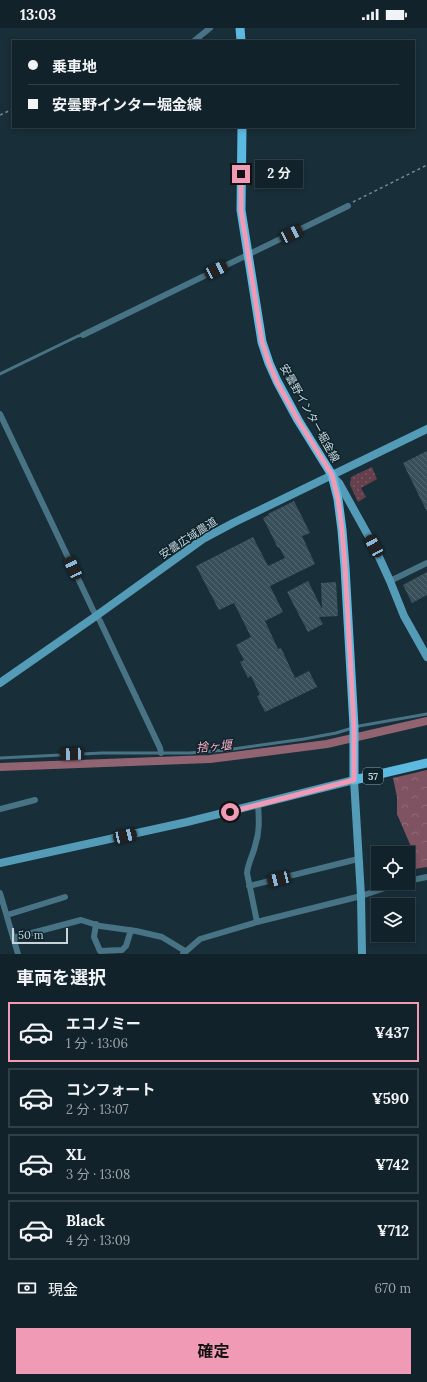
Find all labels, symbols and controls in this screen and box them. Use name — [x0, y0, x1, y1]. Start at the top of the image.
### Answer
text: 13:03 — [20, 5, 56, 24]
text: 乗車地 — [52, 57, 97, 76]
text: 安曇野インター堀金線 — [52, 95, 202, 114]
callout: 2 分 — [255, 160, 303, 188]
route end — [232, 165, 250, 183]
text: 2 分 — [267, 165, 291, 182]
car — [278, 223, 304, 245]
car — [203, 259, 229, 281]
street label: 安曇野インター堀金線 — [277, 362, 343, 464]
street label: 安曇広域農道 — [157, 514, 219, 562]
car — [363, 533, 385, 559]
car — [62, 555, 84, 581]
water label: 捨ヶ堰 — [195, 737, 235, 755]
car — [60, 748, 84, 760]
road number: 57 — [363, 768, 383, 784]
route start — [221, 803, 239, 821]
car — [112, 827, 138, 845]
map controls — [371, 846, 415, 942]
button: locate — [371, 846, 415, 890]
car — [266, 870, 292, 888]
button: layers — [371, 898, 415, 942]
scale bar — [12, 926, 68, 945]
text: 50 m — [18, 928, 44, 942]
text: 車両を選択 — [16, 966, 106, 989]
icon: car — [18, 1014, 54, 1050]
text: エコノミー — [66, 1014, 141, 1033]
text: ¥437 — [375, 1023, 409, 1042]
text: 1 分 · 13:06 — [66, 1035, 128, 1052]
icon: car — [18, 1080, 54, 1116]
text: コンフォート — [66, 1080, 156, 1099]
text: ¥590 — [372, 1089, 409, 1108]
text: 2 分 · 13:07 — [66, 1101, 129, 1118]
text: XL — [66, 1145, 86, 1164]
icon: car — [18, 1146, 54, 1182]
text: ¥742 — [375, 1155, 409, 1174]
text: 3 分 · 13:08 — [66, 1166, 130, 1183]
text: Black — [66, 1211, 105, 1230]
icon: car — [18, 1212, 54, 1248]
text: ¥712 — [377, 1221, 409, 1240]
text: 4 分 · 13:09 — [66, 1232, 130, 1249]
icon: cash — [16, 1277, 38, 1299]
text: 現金 — [48, 1280, 78, 1299]
text: 670 m — [374, 1280, 411, 1297]
button: 確定 — [16, 1328, 411, 1374]

